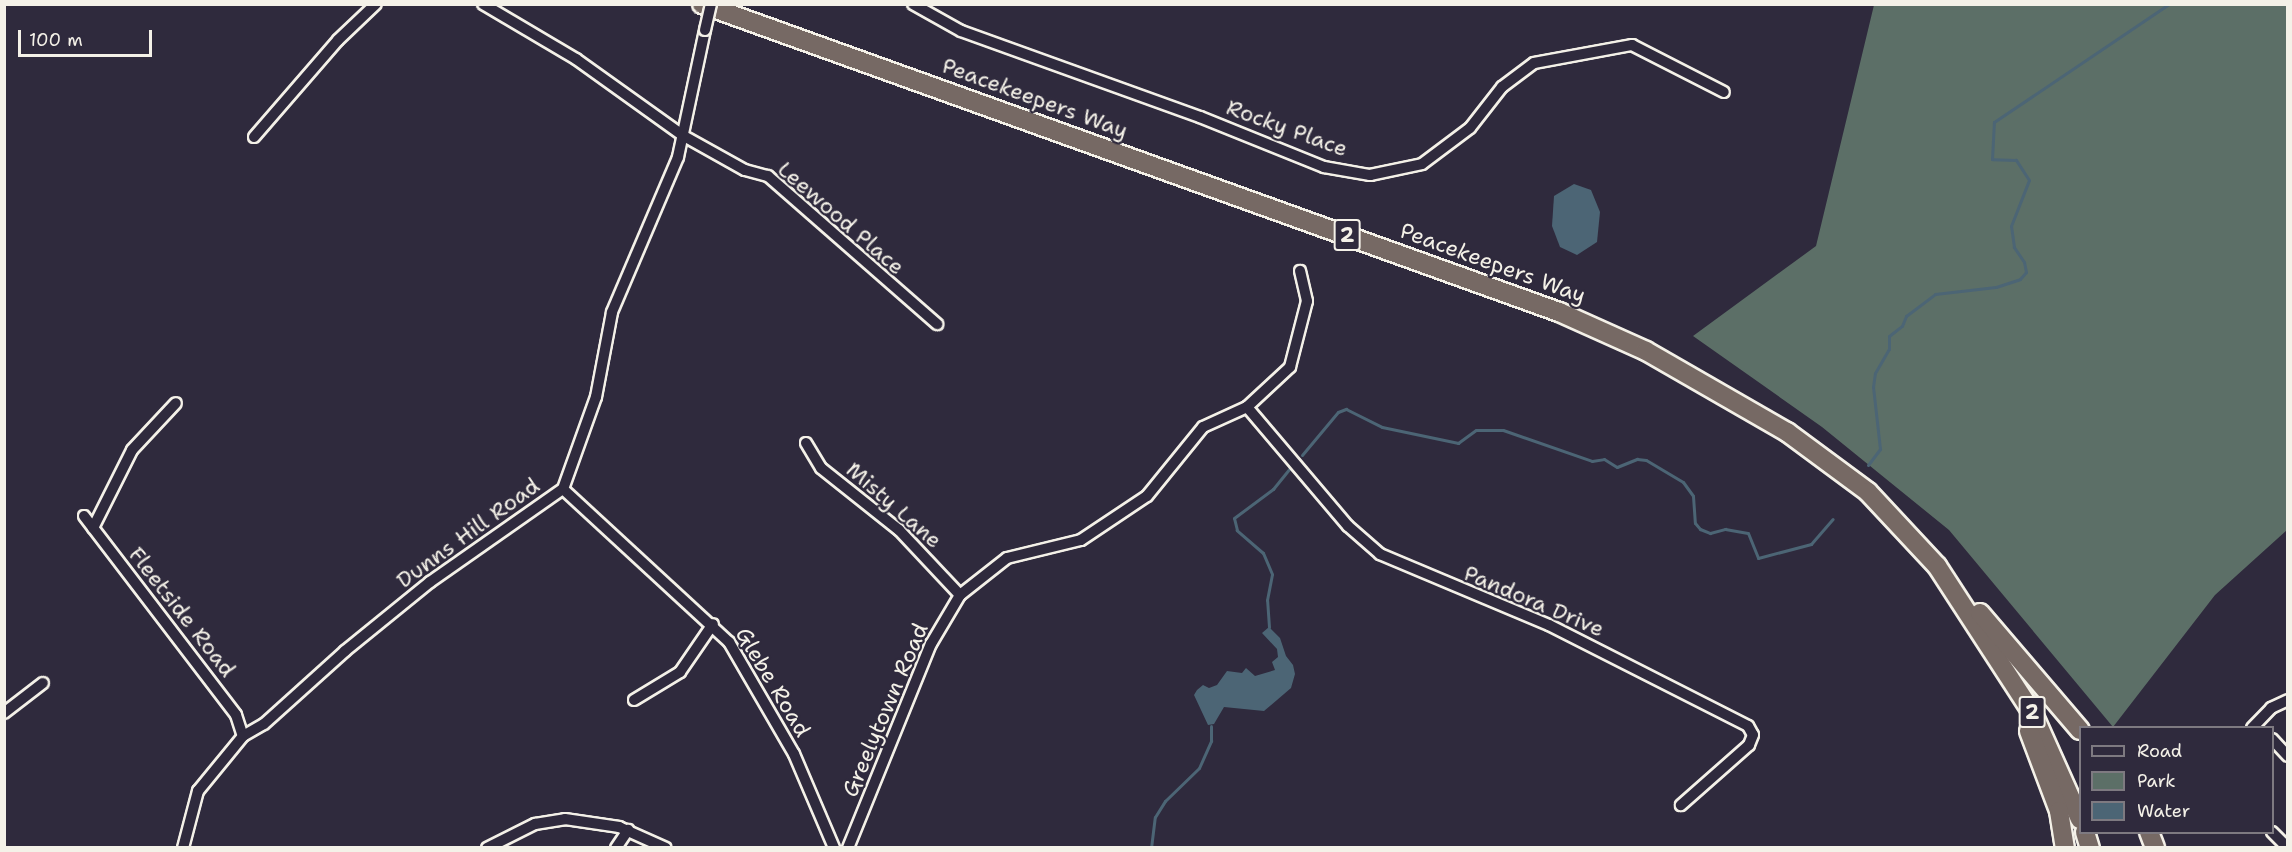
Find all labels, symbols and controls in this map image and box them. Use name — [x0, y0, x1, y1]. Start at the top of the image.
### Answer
scale bar — [21, 18, 154, 56]
text: 100 m — [29, 28, 83, 52]
street label: Peacekeepers Way — [939, 52, 1131, 144]
street label: Rocky Place — [1223, 94, 1351, 162]
street label: Leewood Place — [772, 156, 910, 280]
road number: 2 — [1334, 217, 1360, 253]
street label: Peacekeepers Way — [1397, 217, 1589, 309]
street label: Misty Lane — [841, 456, 947, 554]
street label: Dunns Hill Road — [391, 472, 545, 594]
street label: Fleetside Road — [123, 542, 241, 682]
street label: Pandora Drive — [1460, 560, 1608, 642]
street label: Greelytown Road — [837, 619, 933, 801]
street label: Glebe Road — [730, 622, 816, 742]
road number: 2 — [2018, 694, 2046, 730]
legend — [2079, 726, 2274, 834]
text: Road — [2137, 739, 2182, 763]
text: Park — [2137, 769, 2176, 793]
text: Water — [2137, 799, 2190, 823]

